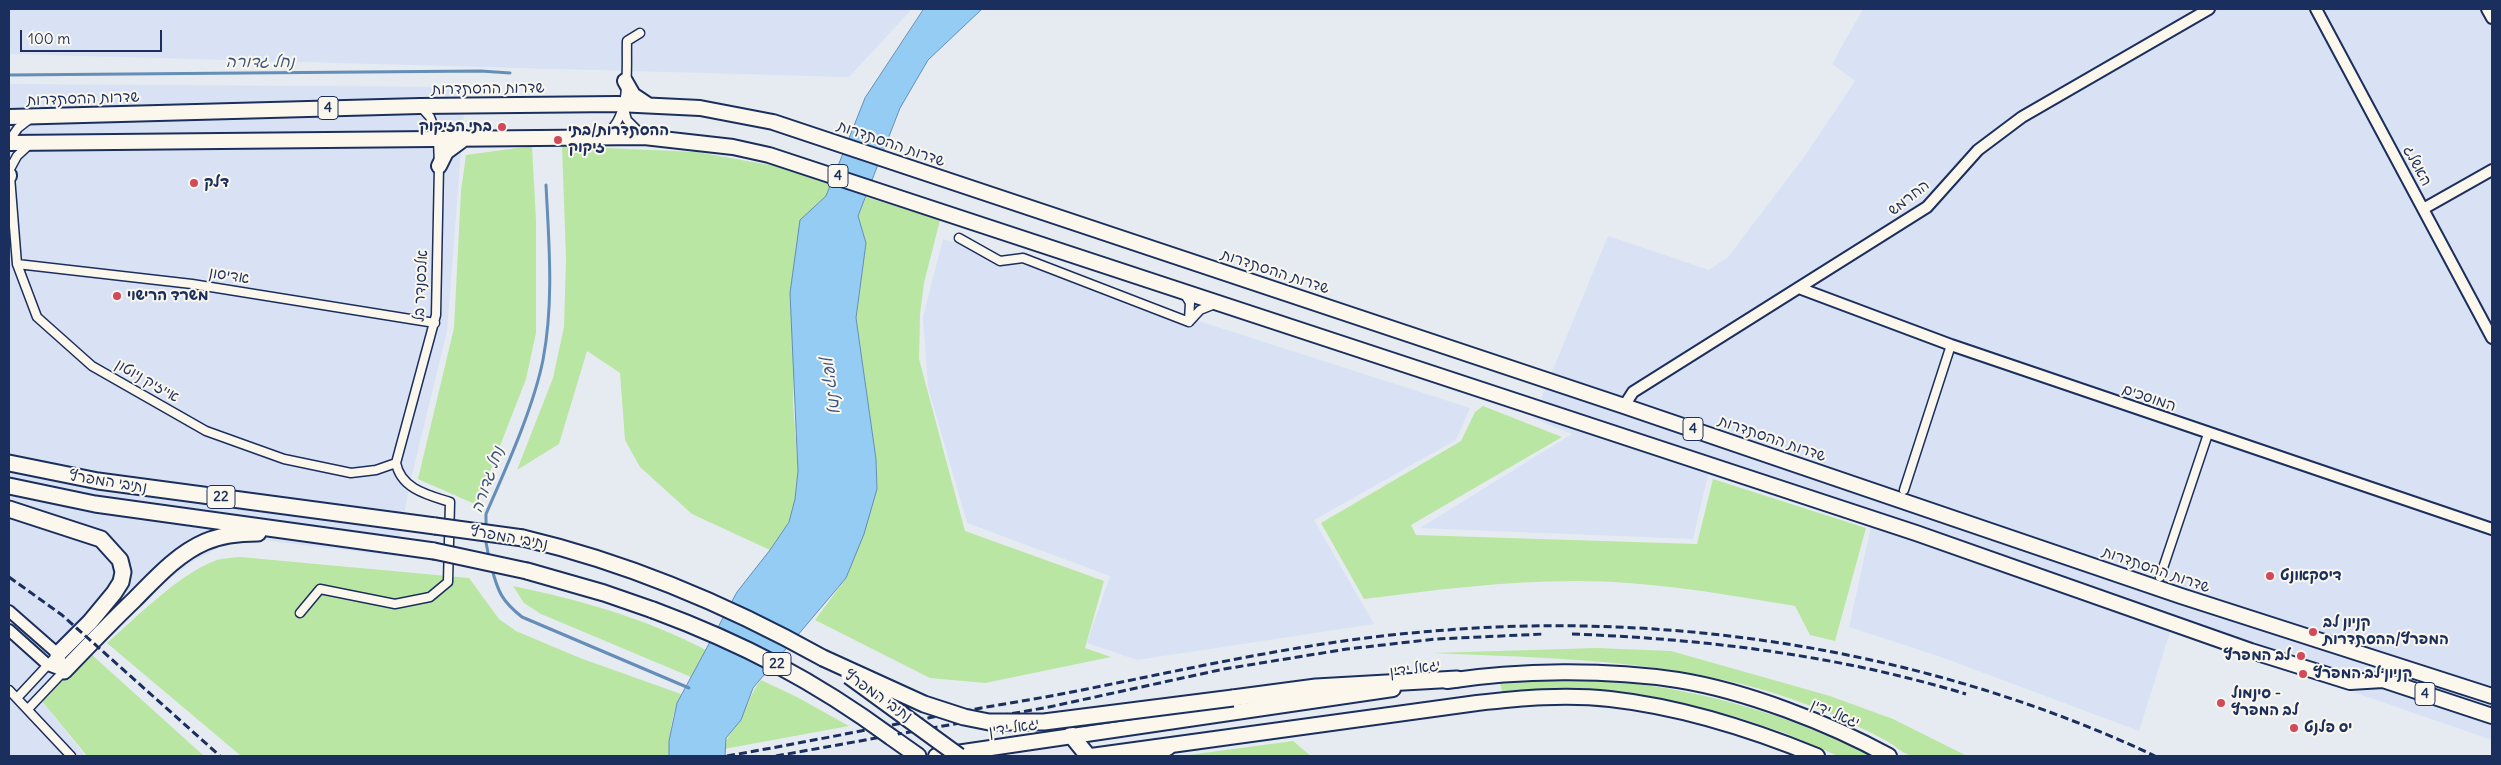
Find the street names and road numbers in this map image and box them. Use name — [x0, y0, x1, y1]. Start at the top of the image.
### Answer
street label: שדרות ההסתדרות — [431, 79, 545, 99]
street label: שדרות ההסתדרות — [26, 88, 140, 110]
road number: 4 — [318, 96, 338, 120]
street label: שדרות ההסתדרות — [835, 117, 947, 171]
street label: האשלג — [2399, 143, 2435, 189]
road number: 4 — [828, 165, 848, 188]
street label: החרמש — [1885, 176, 1933, 220]
street label: שדרות ההסתדרות — [1218, 246, 1332, 298]
street label: אלכסנדר בל — [410, 249, 432, 323]
street label: אדיסון — [207, 264, 251, 288]
street label: אייזיק ניוטון — [112, 356, 182, 406]
street label: המוסכים — [2120, 380, 2178, 416]
street label: שדרות ההסתדרות — [1716, 412, 1828, 466]
road number: 4 — [1683, 418, 1703, 440]
street label: נתיבי המפרץ — [68, 467, 148, 497]
road number: 22 — [207, 486, 235, 508]
street label: נתיבי המפרץ — [469, 522, 549, 554]
street label: שדרות ההסתדרות — [2100, 543, 2212, 597]
road number: 22 — [763, 652, 791, 676]
street label: יגאל ידין — [1388, 657, 1442, 681]
street label: נתיבי המפרץ — [841, 666, 915, 726]
road number: 4 — [2415, 682, 2435, 706]
street label: יגאל ידין — [1808, 696, 1862, 732]
street label: יגאל ידין — [987, 715, 1041, 741]

